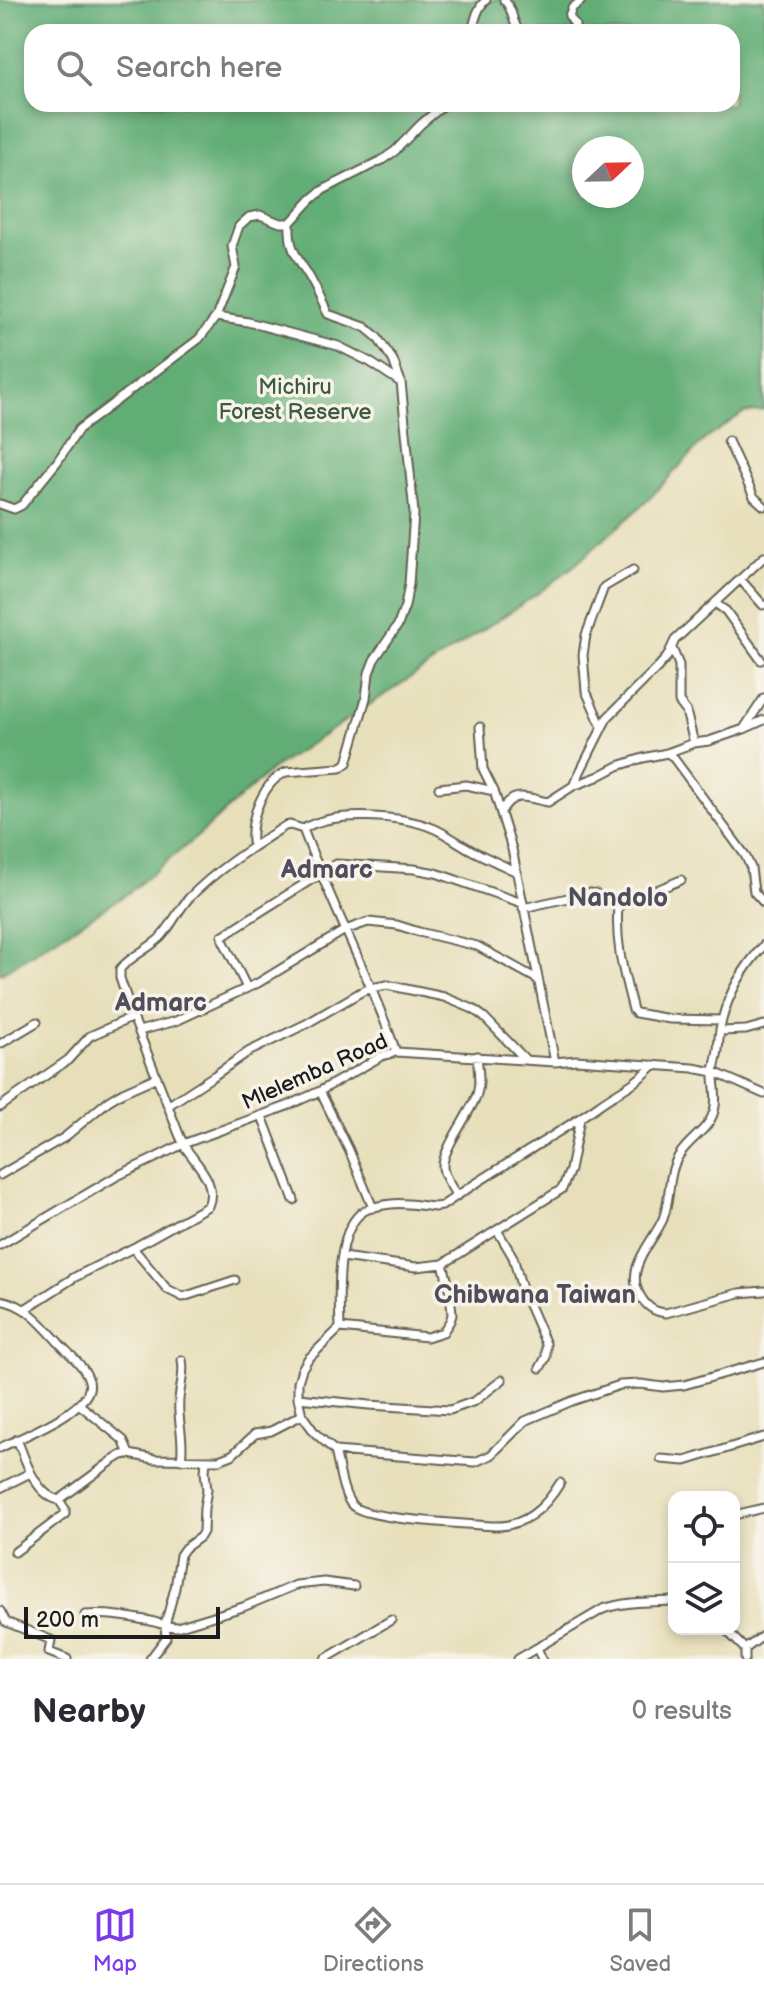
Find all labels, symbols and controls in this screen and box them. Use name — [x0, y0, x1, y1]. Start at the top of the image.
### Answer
search box — [24, 24, 740, 112]
icon: search — [52, 46, 96, 90]
text: Search here — [116, 50, 282, 86]
north arrow — [572, 136, 644, 208]
park label: Michiru Forest Reserve — [218, 374, 372, 426]
district label: Admarc — [280, 855, 373, 886]
district label: Nandolo — [568, 883, 668, 914]
district label: Admarc — [114, 988, 207, 1019]
street label: Mlelemba Road — [238, 1028, 392, 1116]
district label: Chibwana Taiwan — [434, 1280, 636, 1311]
map controls — [668, 1491, 740, 1635]
button: locate — [668, 1491, 740, 1563]
button: layers — [668, 1563, 740, 1635]
scale bar — [24, 1603, 220, 1639]
text: 200 m — [36, 1607, 99, 1634]
text: Nearby — [32, 1691, 146, 1732]
text: 0 results — [632, 1696, 732, 1727]
tab: Map — [93, 1903, 137, 1978]
tab: Directions — [323, 1903, 424, 1978]
tab: Saved — [609, 1903, 671, 1978]

